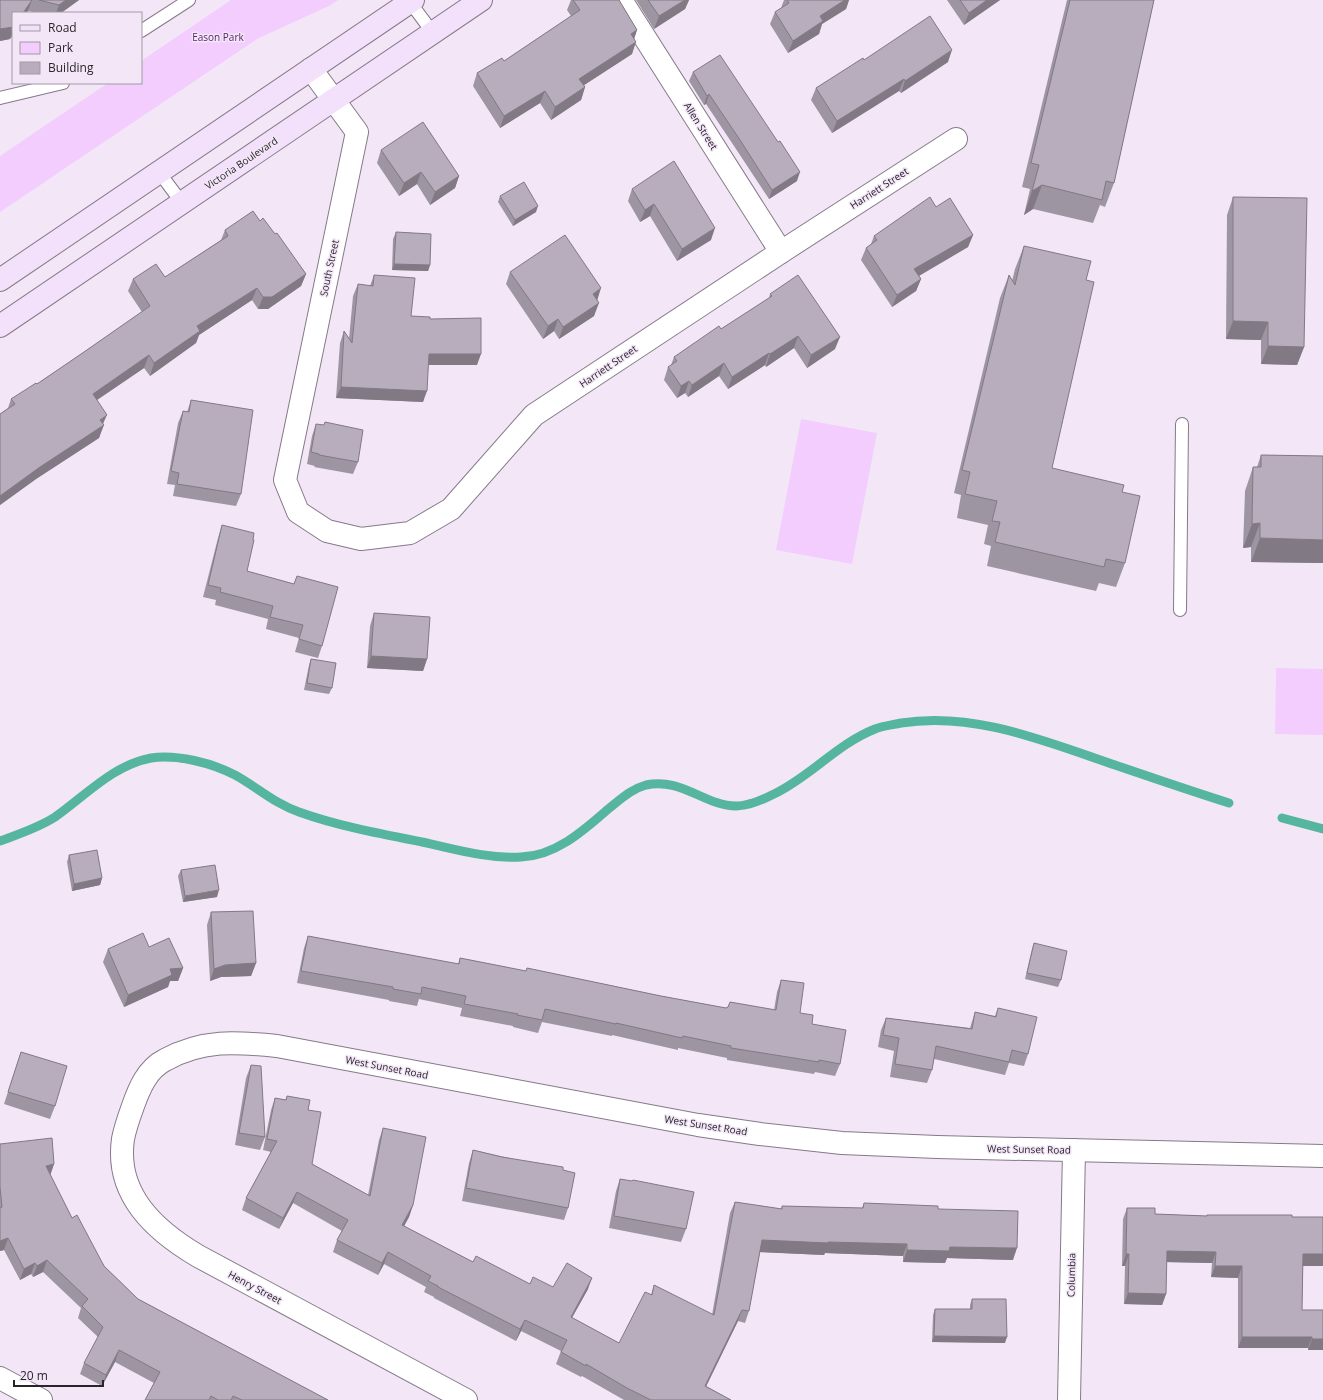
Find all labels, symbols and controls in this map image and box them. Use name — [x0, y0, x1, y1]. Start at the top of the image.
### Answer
legend — [12, 12, 142, 84]
text: Road — [48, 19, 77, 36]
park label: Eason Park — [192, 30, 245, 44]
text: Park — [48, 39, 74, 56]
text: Building — [48, 59, 94, 76]
street label: Allen Street — [681, 100, 721, 153]
street label: Victoria Boulevard — [202, 133, 280, 193]
street label: Harriett Street — [847, 164, 911, 212]
street label: South Street — [316, 238, 342, 298]
street label: Harriett Street — [576, 341, 640, 391]
street label: West Sunset Road — [344, 1052, 430, 1082]
street label: West Sunset Road — [663, 1112, 749, 1138]
street label: West Sunset Road — [987, 1141, 1071, 1157]
street label: Columbia — [1064, 1253, 1078, 1297]
street label: Henry Street — [226, 1267, 285, 1307]
scale bar — [14, 1362, 103, 1388]
text: 20 m — [20, 1367, 48, 1384]

